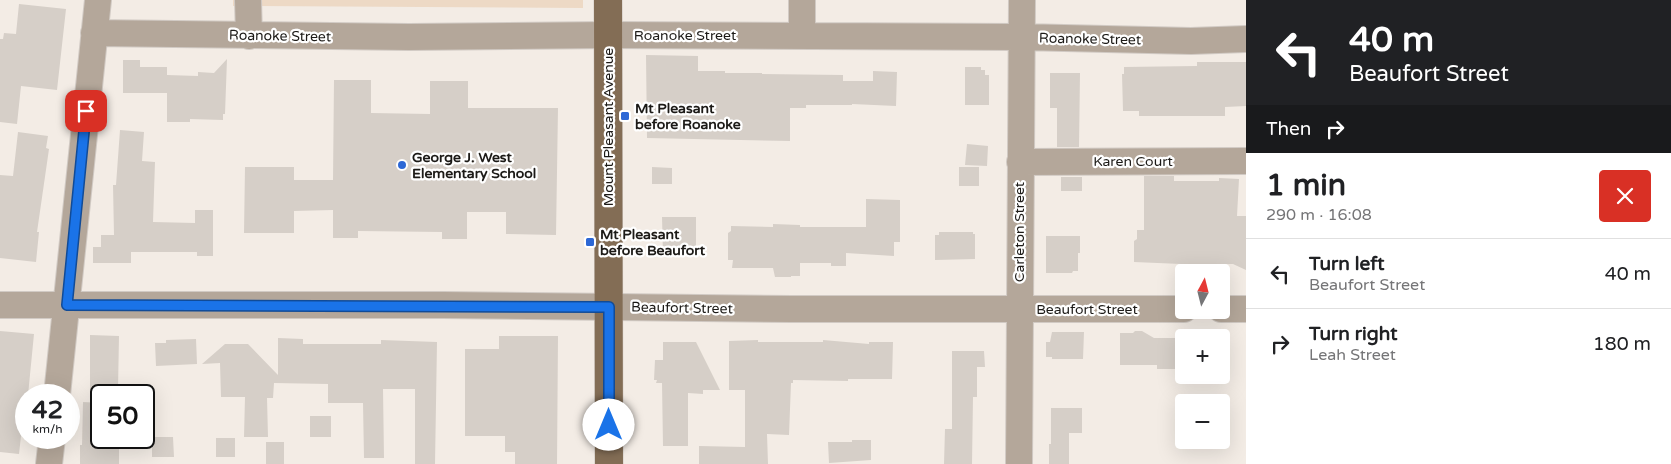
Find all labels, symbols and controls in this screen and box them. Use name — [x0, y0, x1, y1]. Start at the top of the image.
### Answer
text: 40 m — [1349, 19, 1434, 61]
icon: left — [1266, 20, 1331, 85]
street label: Roanoke Street — [229, 27, 332, 45]
street label: Roanoke Street — [634, 27, 737, 44]
street label: Roanoke Street — [1039, 30, 1142, 48]
street label: Mount Pleasant Avenue — [600, 48, 617, 206]
text: Beaufort Street — [1349, 61, 1509, 87]
pin — [65, 90, 107, 132]
icon: arrive — [72, 97, 100, 125]
place label: Mt Pleasant before Roanoke — [635, 100, 741, 133]
marker: Mt Pleasant before Roanoke — [619, 110, 631, 122]
icon: right — [1321, 115, 1349, 143]
text: Then — [1266, 118, 1311, 140]
place label: George J. West Elementary School — [412, 149, 536, 182]
street label: Karen Court — [1093, 153, 1174, 170]
marker: George J. West Elementary School — [396, 159, 408, 171]
text: 1 min — [1266, 167, 1346, 204]
button: close — [1599, 170, 1651, 222]
street label: Carleton Street — [1011, 181, 1028, 282]
text: 290 m · 16:08 — [1266, 205, 1372, 225]
place label: Mt Pleasant before Beaufort — [600, 226, 706, 259]
marker: Mt Pleasant before Beaufort — [584, 236, 596, 248]
text: Turn left — [1309, 253, 1385, 275]
icon: left — [1266, 260, 1294, 288]
text: 40 m — [1605, 263, 1651, 285]
north arrow — [1175, 264, 1230, 319]
map controls — [1175, 264, 1230, 449]
text: Beaufort Street — [1309, 275, 1425, 295]
street label: Beaufort Street — [631, 299, 734, 317]
street label: Beaufort Street — [1036, 301, 1139, 318]
text: Turn right — [1309, 323, 1397, 345]
button: + — [1175, 329, 1230, 384]
icon: right — [1266, 330, 1294, 358]
text: 180 m — [1593, 333, 1651, 355]
text: Leah Street — [1309, 345, 1396, 365]
speed limit sign: 50 — [90, 384, 155, 449]
button: − — [1175, 394, 1230, 449]
text: 42 — [32, 395, 63, 425]
position arrow — [582, 398, 634, 450]
text: km/h — [32, 422, 63, 436]

